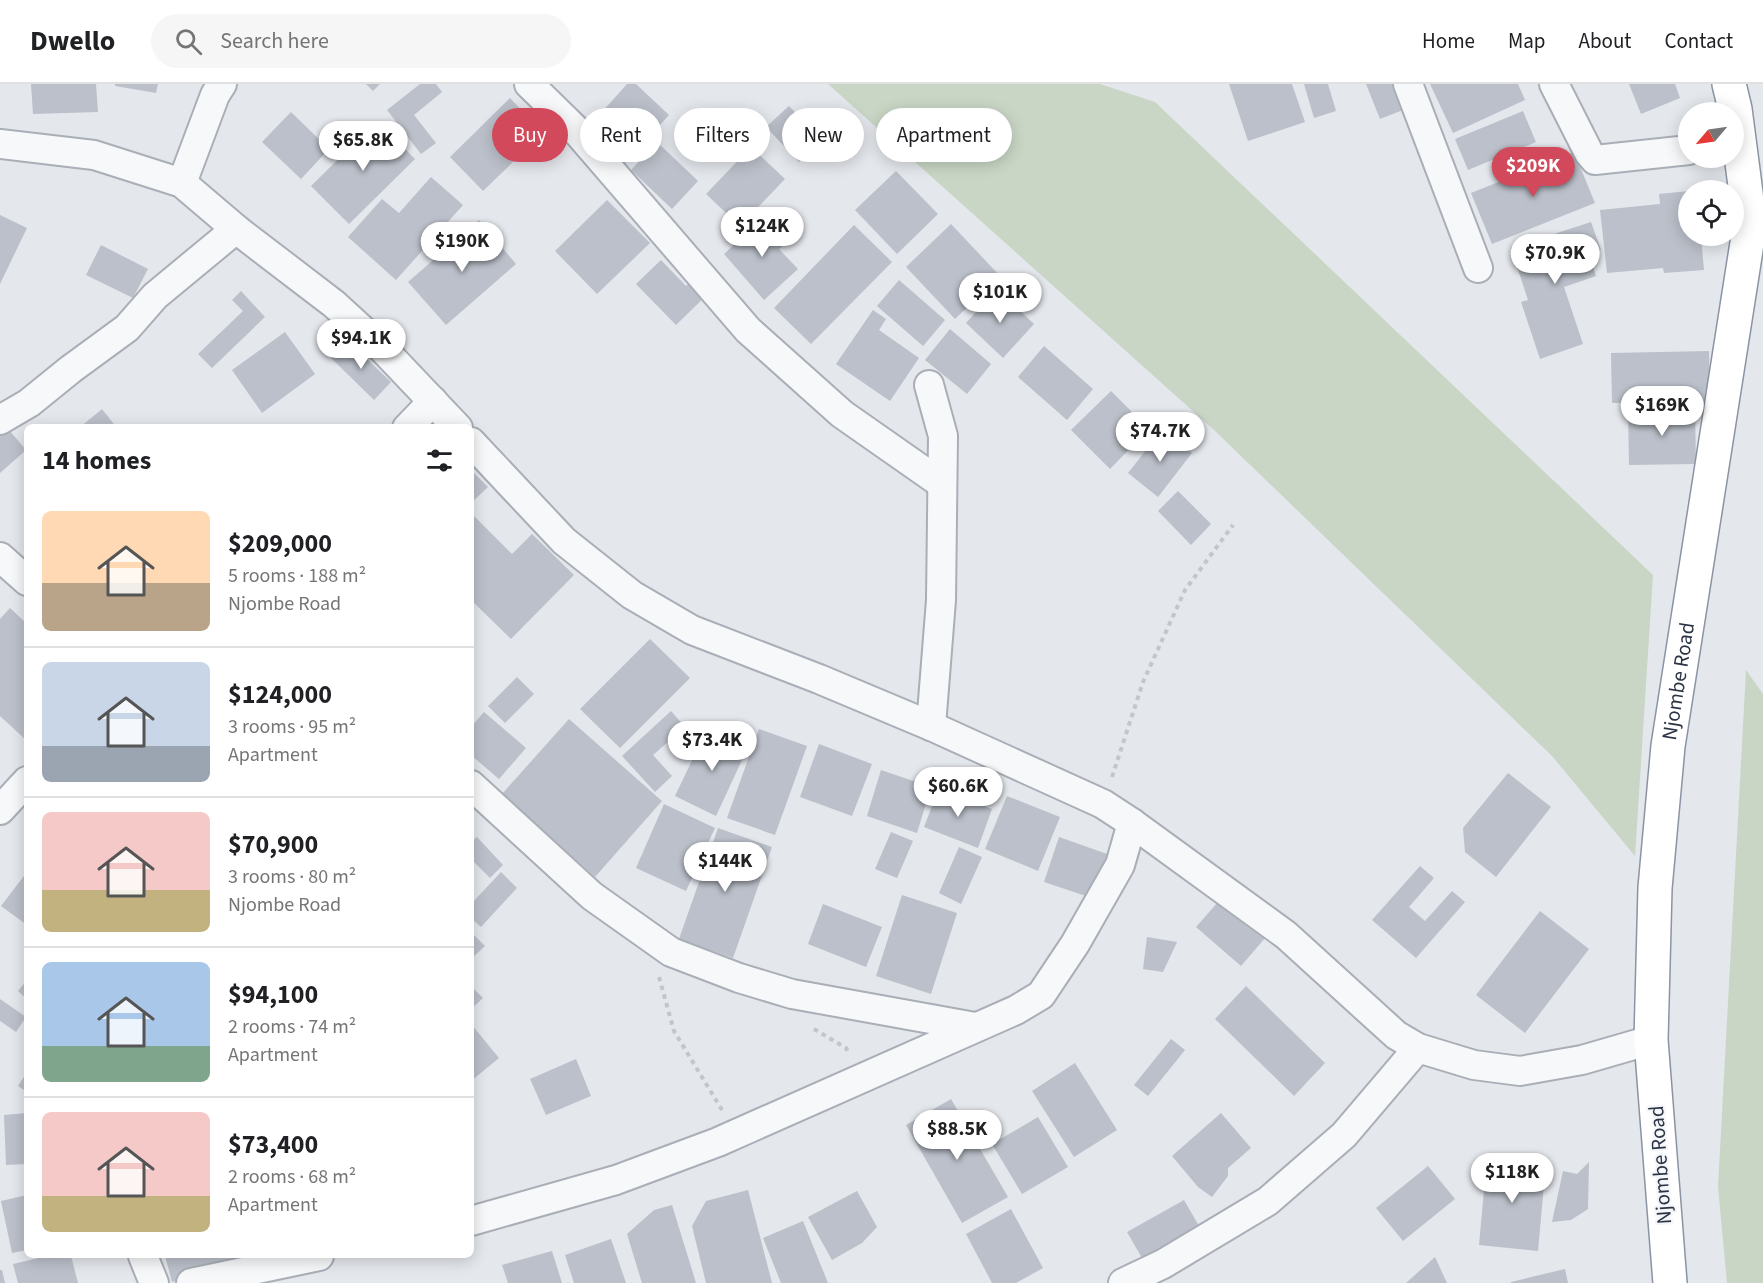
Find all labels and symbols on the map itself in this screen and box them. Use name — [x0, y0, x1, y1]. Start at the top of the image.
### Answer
north arrow — [1678, 102, 1744, 168]
pin: $65.8K — [314, 121, 412, 172]
pin: $209K — [1491, 147, 1575, 198]
pin: $124K — [720, 207, 804, 258]
pin: $190K — [420, 222, 504, 273]
pin: $70.9K — [1506, 234, 1604, 285]
pin: $101K — [958, 273, 1042, 324]
pin: $94.1K — [312, 319, 410, 370]
pin: $169K — [1620, 386, 1704, 437]
pin: $74.7K — [1111, 412, 1209, 463]
street label: Njombe Road — [1654, 620, 1702, 742]
pin: $73.4K — [663, 721, 761, 772]
pin: $60.6K — [909, 767, 1007, 818]
pin: $144K — [683, 842, 767, 893]
street label: Njombe Road — [1641, 1105, 1679, 1225]
pin: $88.5K — [908, 1110, 1006, 1161]
pin: $118K — [1470, 1153, 1554, 1204]

